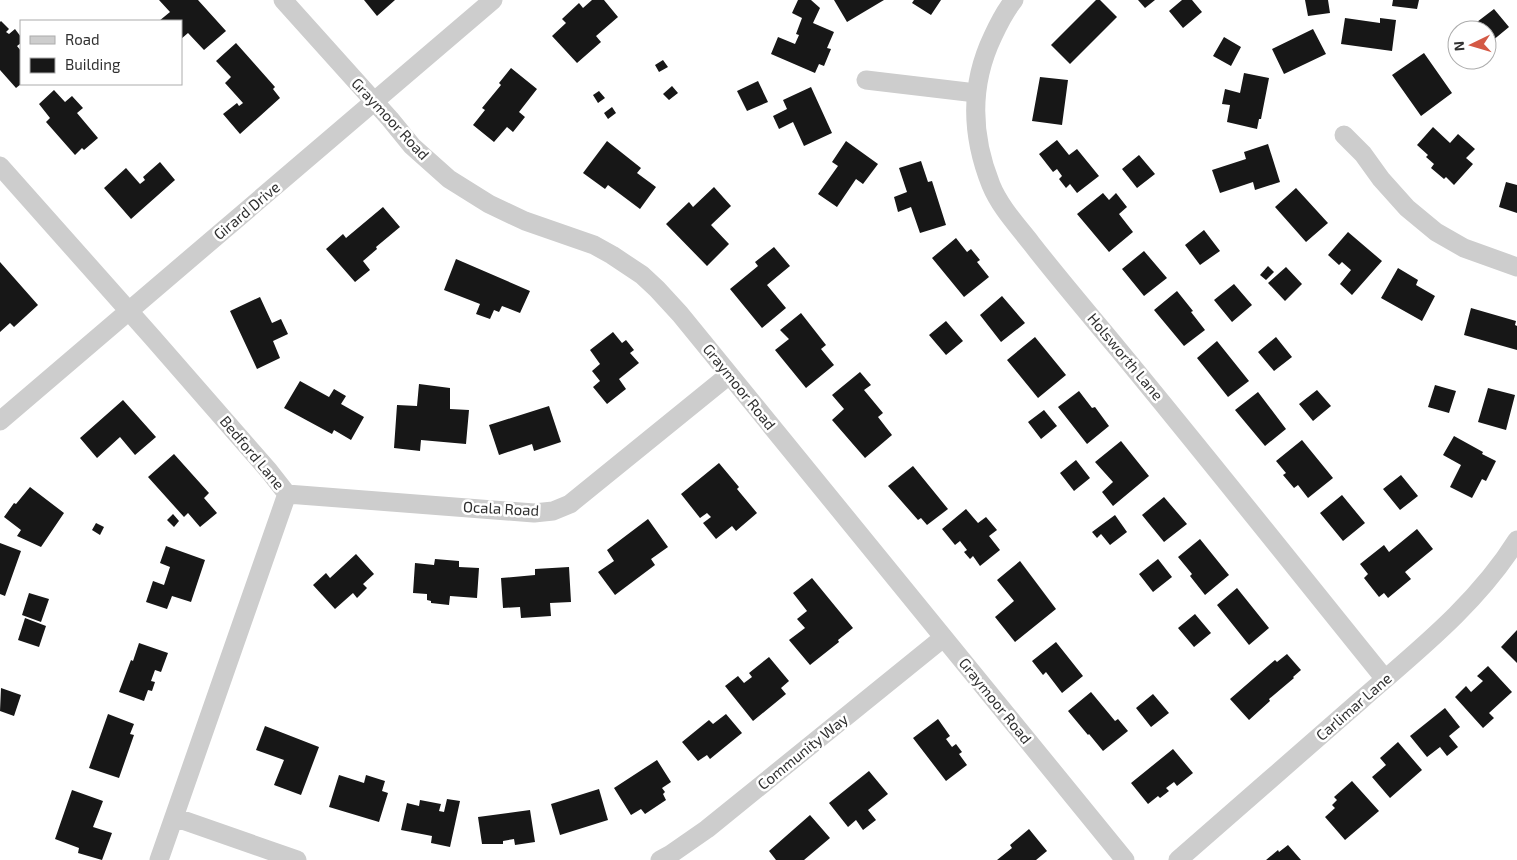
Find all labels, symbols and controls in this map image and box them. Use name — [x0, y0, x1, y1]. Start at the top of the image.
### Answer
legend — [20, 20, 182, 85]
north arrow — [1447, 20, 1497, 70]
text: Road — [65, 30, 100, 48]
text: N — [1450, 40, 1467, 52]
text: Building — [65, 55, 121, 73]
street label: Graymoor Road — [348, 74, 433, 163]
street label: Girard Drive — [210, 177, 283, 243]
street label: Holsworth Lane — [1084, 309, 1167, 403]
street label: Graymoor Road — [700, 340, 780, 433]
street label: Bedford Lane — [217, 412, 289, 493]
street label: Ocala Road — [463, 497, 540, 519]
street label: Graymoor Road — [956, 654, 1036, 747]
street label: Carlimar Lane — [1312, 669, 1395, 744]
street label: Community Way — [754, 709, 851, 793]

